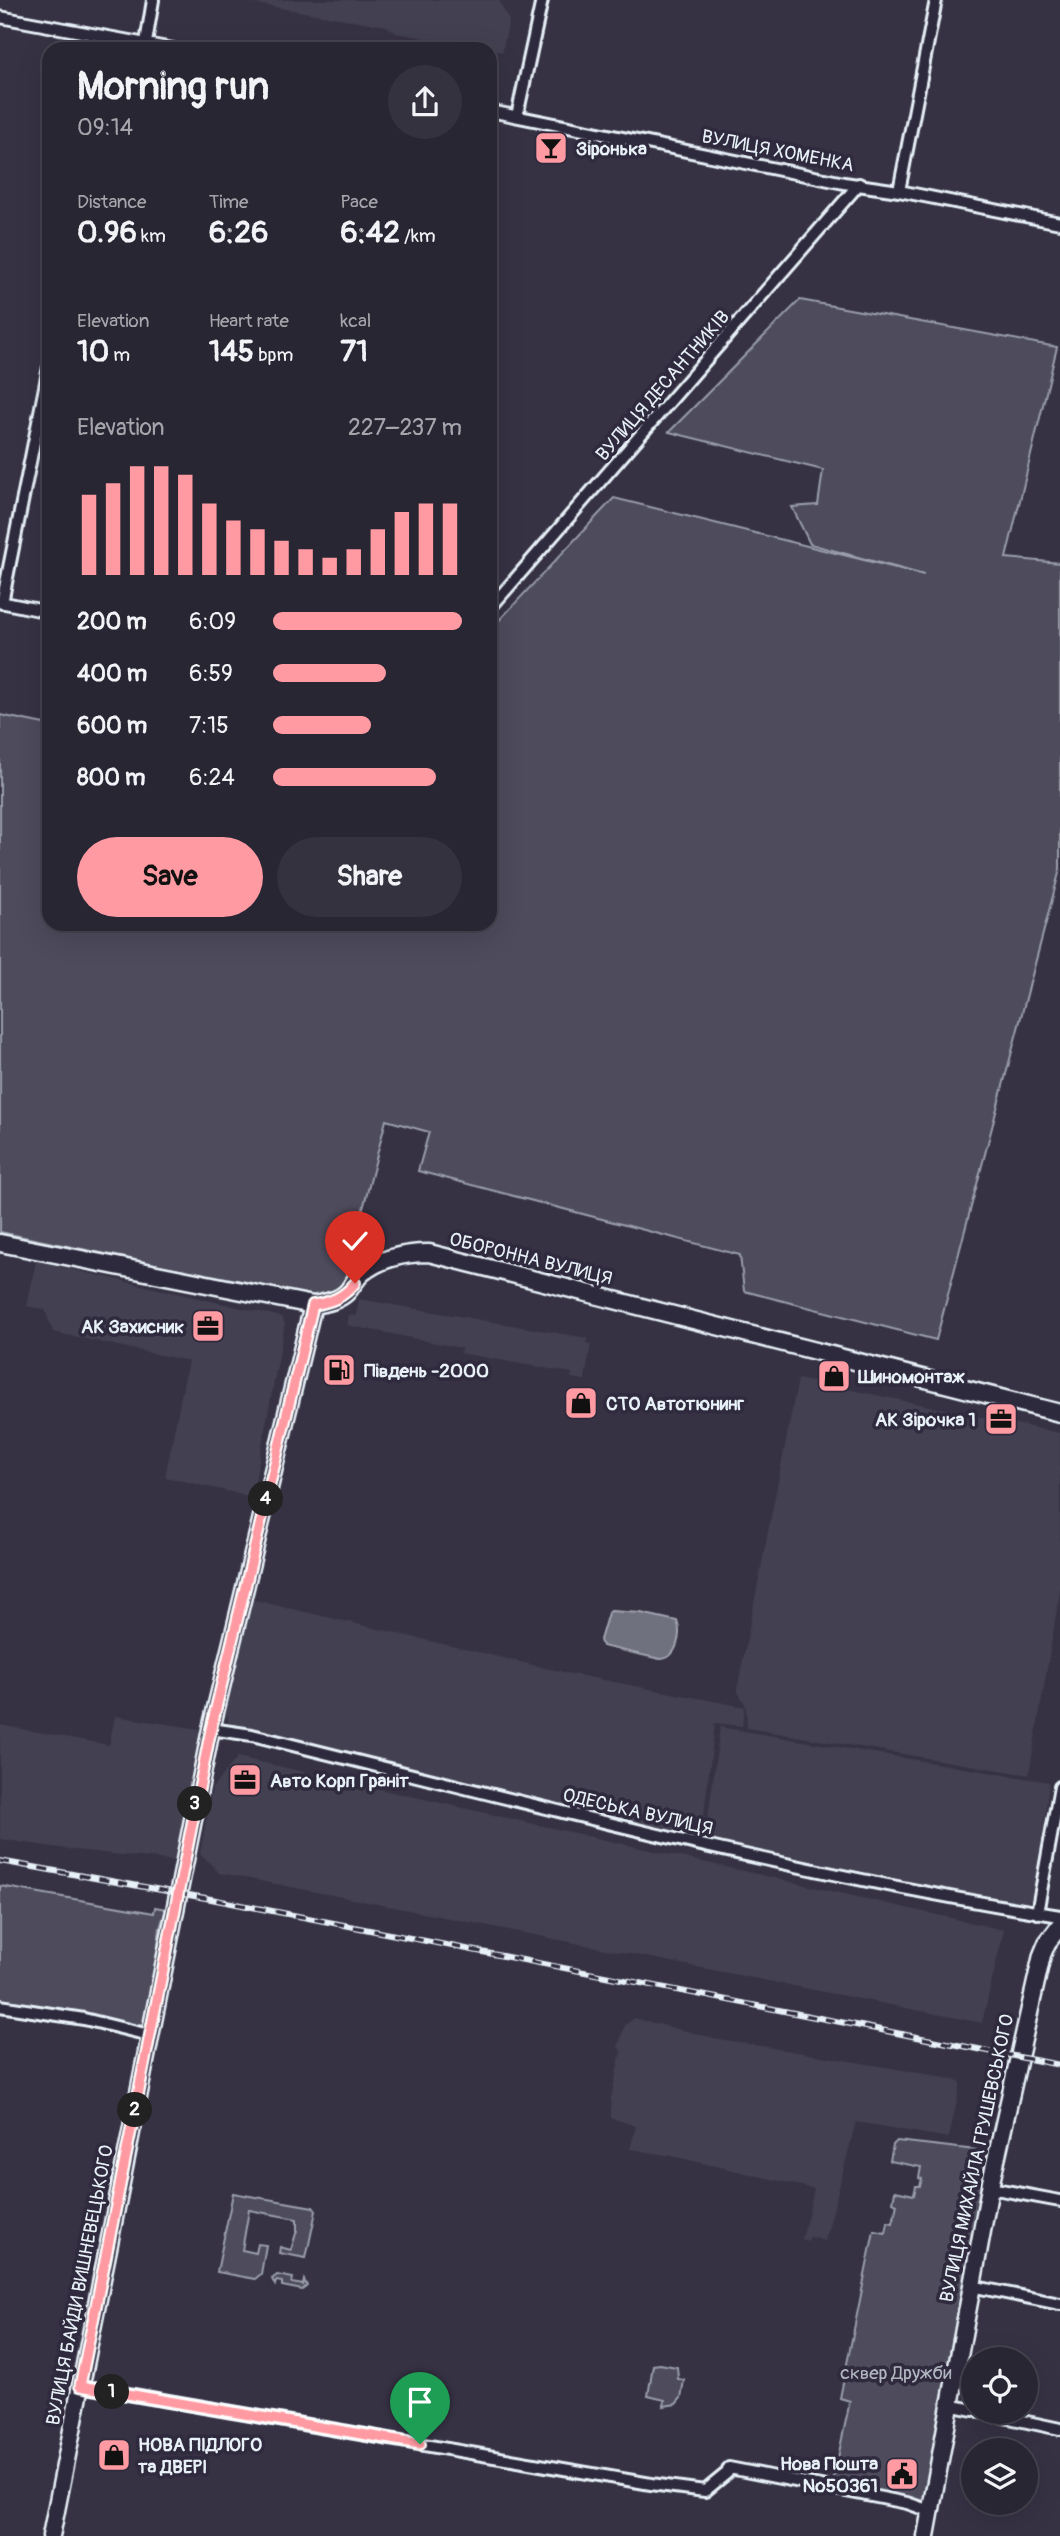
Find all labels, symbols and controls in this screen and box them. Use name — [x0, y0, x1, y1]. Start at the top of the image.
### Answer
text: Morning run — [77, 63, 269, 111]
button: share — [388, 65, 462, 139]
text: 09:14 — [77, 113, 133, 142]
street label: ВУЛИЦЯ ХОМЕНКА — [700, 124, 856, 178]
bar icon: Зіронька — [532, 129, 570, 167]
place label: Зіронька — [576, 137, 647, 161]
text: Distance — [77, 190, 146, 214]
text: Time — [209, 190, 248, 214]
text: Pace — [340, 190, 378, 214]
text: 0.96 — [77, 214, 137, 251]
text: 6:26 — [209, 214, 268, 251]
text: 6:42 — [340, 214, 400, 251]
text: km — [137, 224, 166, 248]
text: /km — [400, 224, 436, 248]
street label: ВУЛИЦЯ ДЕСАНТНИКІВ — [591, 305, 735, 466]
text: Elevation — [77, 309, 149, 333]
text: Heart rate — [209, 309, 289, 333]
text: kcal — [340, 309, 371, 333]
text: 10 — [77, 333, 109, 370]
text: 145 — [209, 333, 254, 370]
text: 71 — [340, 333, 368, 370]
text: m — [109, 343, 130, 367]
text: bpm — [254, 343, 293, 367]
text: Elevation — [77, 413, 165, 442]
text: 227–237 m — [348, 413, 462, 442]
text: 200 m — [77, 607, 147, 636]
text: 6:09 — [189, 607, 236, 636]
text: 400 m — [77, 659, 147, 688]
text: 6:59 — [189, 659, 233, 688]
text: 600 m — [77, 711, 147, 740]
text: 7:15 — [189, 711, 229, 740]
text: 800 m — [77, 763, 145, 792]
text: 6:24 — [189, 763, 235, 792]
button: Save — [77, 837, 263, 917]
button: Share — [277, 837, 462, 917]
pin — [325, 1211, 385, 1283]
icon: check — [336, 1222, 374, 1260]
street label: ОБОРОННА ВУЛИЦЯ — [447, 1227, 615, 1291]
office icon: АК Захисник — [189, 1307, 227, 1345]
place label: АК Захисник — [81, 1315, 184, 1339]
fuel station icon: Південь -2000 — [320, 1351, 358, 1389]
shop icon: Шиномонтаж — [815, 1357, 853, 1395]
place label: Південь -2000 — [364, 1359, 489, 1383]
place label: Шиномонтаж — [857, 1365, 965, 1389]
shop icon: СТО Автотюнинг — [562, 1384, 600, 1422]
place label: СТО Автотюнинг — [606, 1392, 745, 1416]
office icon: АК Зірочка 1 — [982, 1400, 1020, 1438]
place label: АК Зірочка 1 — [875, 1408, 976, 1432]
pin: 4 — [248, 1482, 284, 1516]
text: 4 — [260, 1486, 271, 1510]
office icon: Авто Корп Граніт — [226, 1761, 264, 1799]
place label: Авто Корп Граніт — [270, 1769, 409, 1793]
street label: ОДЕСЬКА ВУЛИЦЯ — [560, 1783, 715, 1841]
pin: 3 — [178, 1786, 212, 1822]
text: 3 — [189, 1791, 200, 1815]
street label: ВУЛИЦЯ МИХАЙЛА ГРУШЕВСЬКОГО — [935, 2012, 1019, 2304]
pin: 2 — [118, 2092, 152, 2128]
text: 2 — [129, 2097, 140, 2121]
street label: ВУЛИЦЯ БАЙДИ ВИШНЕВЕЦЬКОГО — [41, 2143, 119, 2427]
map controls — [961, 2347, 1038, 2515]
button: locate — [961, 2347, 1038, 2424]
park label: сквер Дружби — [840, 2361, 952, 2385]
pin — [390, 2372, 450, 2444]
pin: 1 — [94, 2374, 130, 2410]
text: 1 — [108, 2379, 115, 2403]
icon: arrive — [401, 2383, 439, 2421]
place label: НОВА ПІДЛОГО та ДВЕРІ — [138, 2433, 262, 2479]
shop icon: НОВА ПІДЛОГО та ДВЕРІ — [95, 2436, 133, 2474]
button: layers — [961, 2438, 1038, 2515]
place label: Нова Пошта №50361 — [780, 2452, 878, 2498]
public building icon: Нова Пошта №50361 — [883, 2455, 921, 2493]

